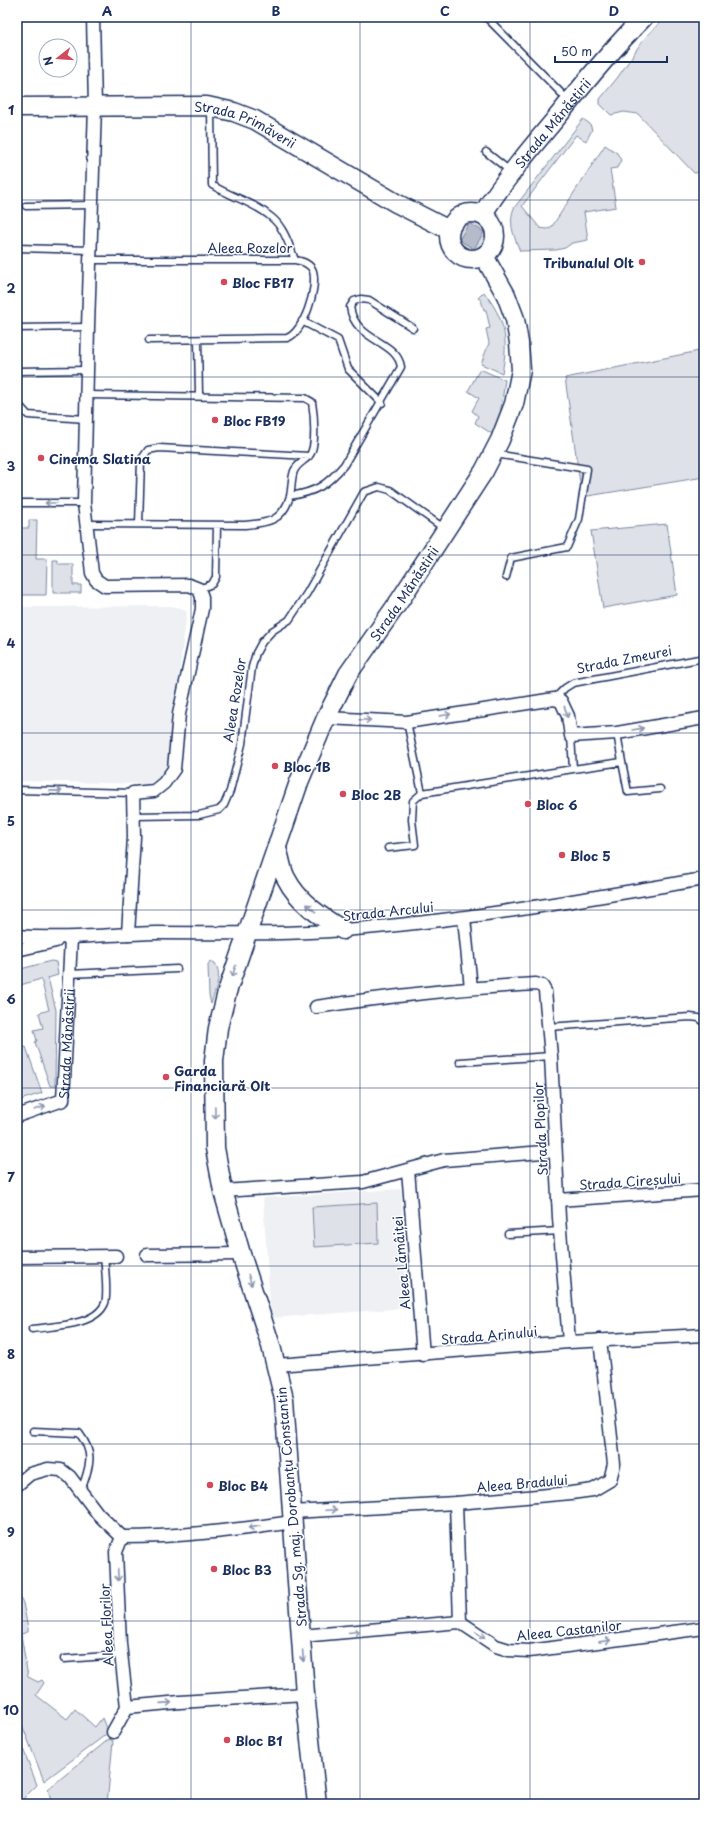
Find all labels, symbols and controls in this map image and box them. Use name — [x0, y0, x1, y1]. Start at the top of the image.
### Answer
text: A — [102, 1, 112, 20]
text: B — [272, 1, 281, 20]
text: C — [440, 1, 450, 20]
text: D — [609, 1, 619, 20]
north arrow — [38, 38, 78, 78]
scale bar — [555, 38, 667, 64]
text: 50 m — [561, 42, 592, 60]
text: N — [38, 54, 57, 68]
street label: Strada Mănăstirii — [510, 74, 595, 172]
street label: Strada Primăverii — [194, 96, 300, 152]
text: 1 — [8, 100, 14, 119]
street label: Aleea Rozelor — [207, 238, 294, 257]
place label: Tribunalul Olt — [543, 253, 634, 272]
marker: Tribunalul Olt — [637, 257, 647, 267]
place label: Bloc FB17 — [232, 273, 294, 292]
marker: Bloc FB17 — [219, 277, 229, 287]
text: 2 — [6, 278, 16, 297]
place label: Bloc FB19 — [223, 411, 286, 430]
marker: Bloc FB19 — [210, 415, 220, 425]
place label: Cinema Slatina — [49, 449, 151, 468]
marker: Cinema Slatina — [36, 453, 46, 463]
text: 3 — [7, 456, 16, 475]
one-way arrow — [45, 499, 58, 507]
street label: Strada Mănăstirii — [365, 542, 442, 645]
text: 4 — [7, 633, 16, 652]
street label: Strada Zmeurei — [575, 640, 673, 678]
street label: Aleea Rozelor — [218, 655, 250, 744]
one-way arrow — [563, 705, 570, 718]
one-way arrow — [438, 711, 451, 719]
one-way arrow — [358, 716, 371, 724]
one-way arrow — [631, 725, 644, 733]
place label: Bloc 1B — [283, 757, 331, 776]
marker: Bloc 1B — [270, 761, 280, 771]
place label: Bloc 2B — [351, 785, 401, 804]
one-way arrow — [49, 787, 62, 795]
marker: Bloc 2B — [338, 789, 348, 799]
place label: Bloc 6 — [536, 795, 577, 814]
marker: Bloc 6 — [523, 799, 533, 809]
text: 5 — [7, 811, 15, 830]
place label: Bloc 5 — [570, 846, 611, 865]
marker: Bloc 5 — [557, 850, 567, 860]
street label: Strada Arcului — [342, 897, 434, 925]
one-way arrow — [305, 903, 316, 912]
one-way arrow — [230, 965, 237, 978]
street label: Strada Mănăstirii — [54, 988, 78, 1100]
text: 6 — [6, 989, 16, 1008]
place label: Garda Financiară Olt — [174, 1061, 271, 1095]
marker: Garda Financiară Olt — [161, 1072, 171, 1082]
street label: Strada Plopilor — [528, 1081, 552, 1176]
one-way arrow — [34, 1104, 47, 1111]
one-way arrow — [211, 1106, 219, 1119]
text: 7 — [7, 1167, 15, 1186]
street label: Strada Cireșului — [578, 1168, 682, 1194]
street label: Aleea Lămâiței — [387, 1215, 415, 1311]
one-way arrow — [246, 1274, 254, 1286]
street label: Strada Arinului — [440, 1321, 538, 1349]
text: 8 — [7, 1344, 15, 1363]
street label: Strada Sg. maj. Dorobanțu Constantin — [271, 1386, 311, 1628]
street label: Aleea Bradului — [476, 1470, 568, 1496]
place label: Bloc B4 — [218, 1476, 268, 1495]
marker: Bloc B4 — [205, 1480, 215, 1490]
one-way arrow — [324, 1506, 337, 1513]
text: 9 — [7, 1522, 15, 1541]
one-way arrow — [248, 1523, 261, 1531]
place label: Bloc B3 — [222, 1560, 272, 1579]
marker: Bloc B3 — [209, 1564, 219, 1574]
one-way arrow — [114, 1568, 121, 1581]
street label: Aleea Florilor — [94, 1582, 118, 1667]
street label: Aleea Castanilor — [515, 1615, 623, 1645]
one-way arrow — [347, 1628, 360, 1635]
one-way arrow — [474, 1631, 485, 1639]
one-way arrow — [598, 1637, 611, 1645]
one-way arrow — [299, 1649, 306, 1662]
one-way arrow — [159, 1699, 172, 1706]
text: 10 — [3, 1700, 19, 1719]
place label: Bloc B1 — [235, 1731, 282, 1750]
marker: Bloc B1 — [222, 1735, 232, 1745]

